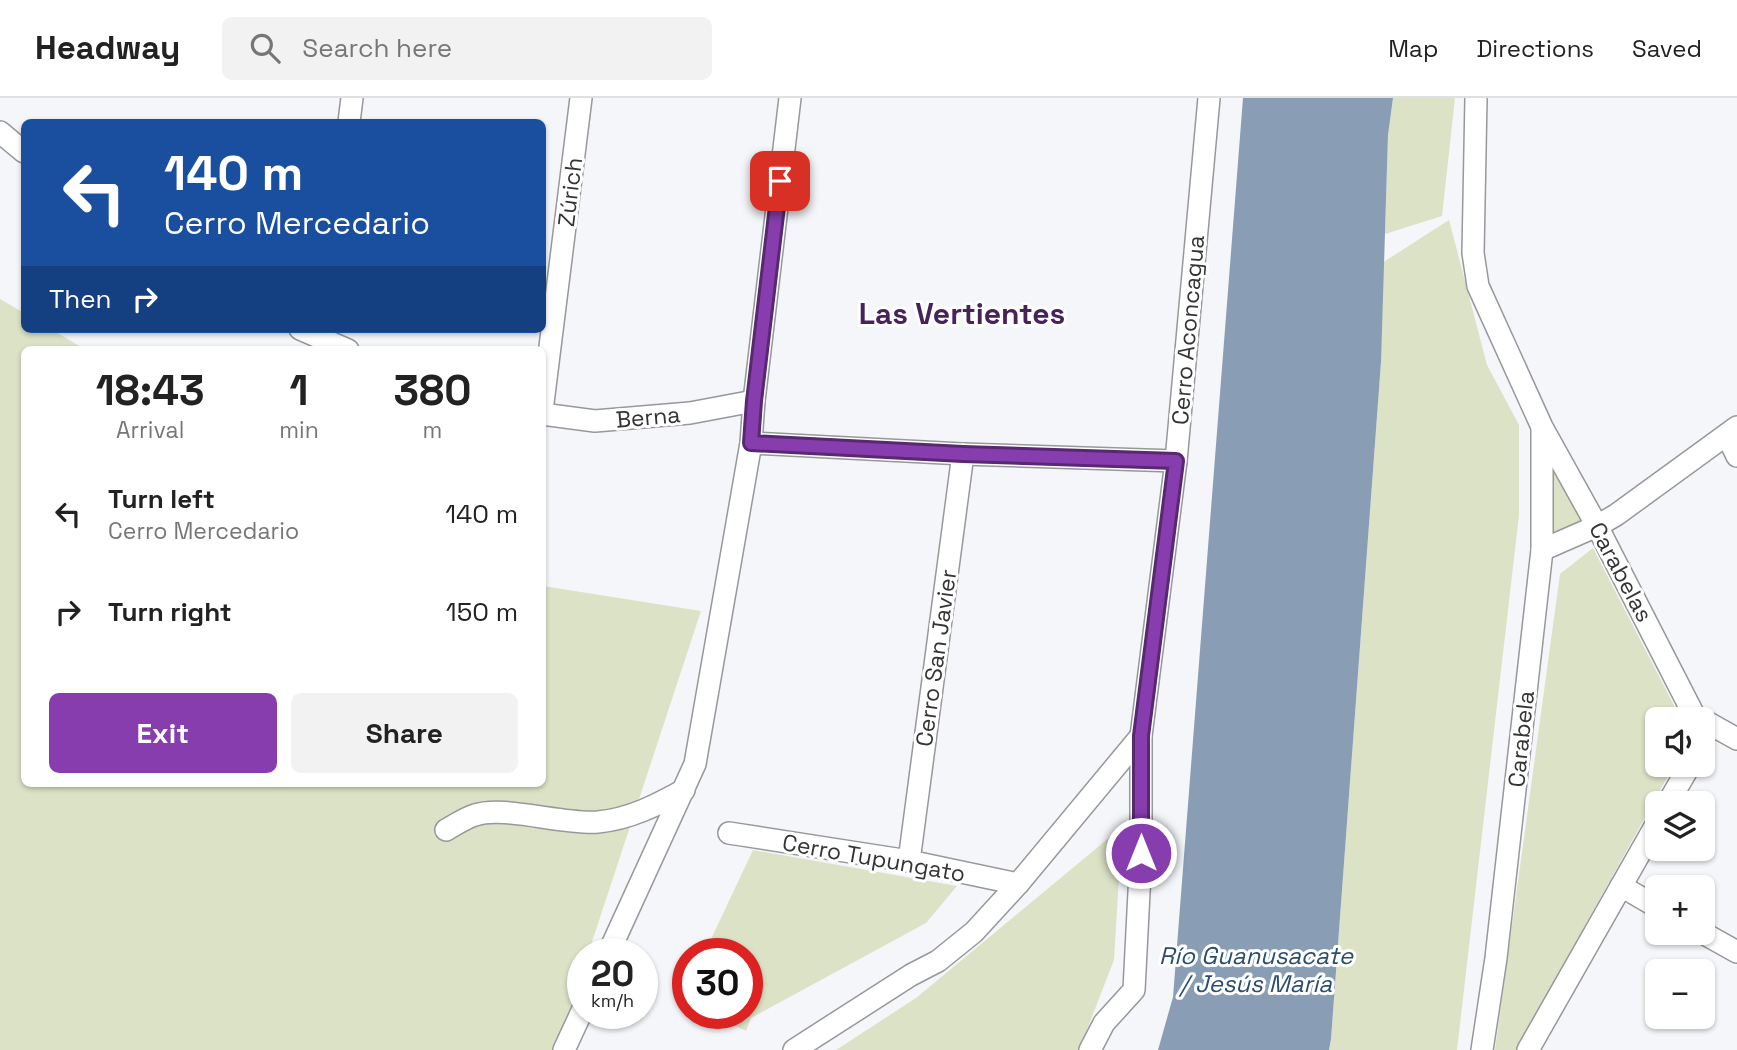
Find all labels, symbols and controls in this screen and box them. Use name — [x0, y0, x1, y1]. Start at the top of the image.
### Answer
search box — [222, 17, 712, 80]
text: Headway — [35, 27, 180, 69]
icon: search — [246, 29, 284, 67]
text: Search here — [302, 31, 452, 65]
text: Map — [1388, 33, 1438, 64]
text: Directions — [1476, 33, 1594, 64]
text: Saved — [1632, 33, 1702, 64]
text: 140 m — [164, 142, 303, 204]
icon: left — [49, 147, 140, 238]
pin — [750, 151, 810, 211]
street label: Zúrich — [551, 156, 589, 228]
icon: arrive — [761, 162, 799, 200]
text: Cerro Mercedario — [164, 203, 430, 243]
street label: Cerro Aconcagua — [1165, 234, 1211, 426]
icon: right — [126, 280, 164, 318]
text: Then — [49, 282, 112, 316]
district label: Las Vertientes — [859, 294, 1065, 333]
text: 18:43 — [96, 364, 205, 417]
text: 1 — [290, 364, 308, 417]
text: 380 — [393, 364, 471, 417]
street label: Berna — [614, 399, 682, 435]
text: Arrival — [116, 415, 184, 445]
text: min — [279, 415, 319, 445]
text: m — [422, 415, 442, 445]
text: Turn left — [108, 482, 215, 516]
icon: left — [49, 495, 87, 533]
text: 140 m — [445, 497, 518, 531]
text: Cerro Mercedario — [108, 516, 299, 546]
street label: Carabelas — [1582, 517, 1660, 627]
street label: Cerro San Javier — [909, 567, 963, 749]
icon: right — [49, 593, 87, 631]
text: Turn right — [108, 595, 232, 629]
text: 150 m — [446, 595, 518, 629]
street label: Carabela — [1501, 689, 1541, 789]
button: Exit — [49, 693, 277, 773]
button: Share — [291, 693, 518, 773]
map controls — [1645, 707, 1715, 1029]
button: sound — [1645, 707, 1715, 777]
button: layers — [1645, 791, 1715, 861]
position arrow — [1104, 816, 1178, 890]
street label: Cerro Tupungato — [780, 827, 968, 889]
button: + — [1645, 875, 1715, 945]
speed limit sign: 30 — [672, 938, 763, 1029]
water label: Río Guanusacate / Jesús María — [1159, 940, 1354, 999]
text: 20 — [591, 952, 634, 996]
button: − — [1645, 959, 1715, 1029]
text: km/h — [591, 989, 634, 1012]

